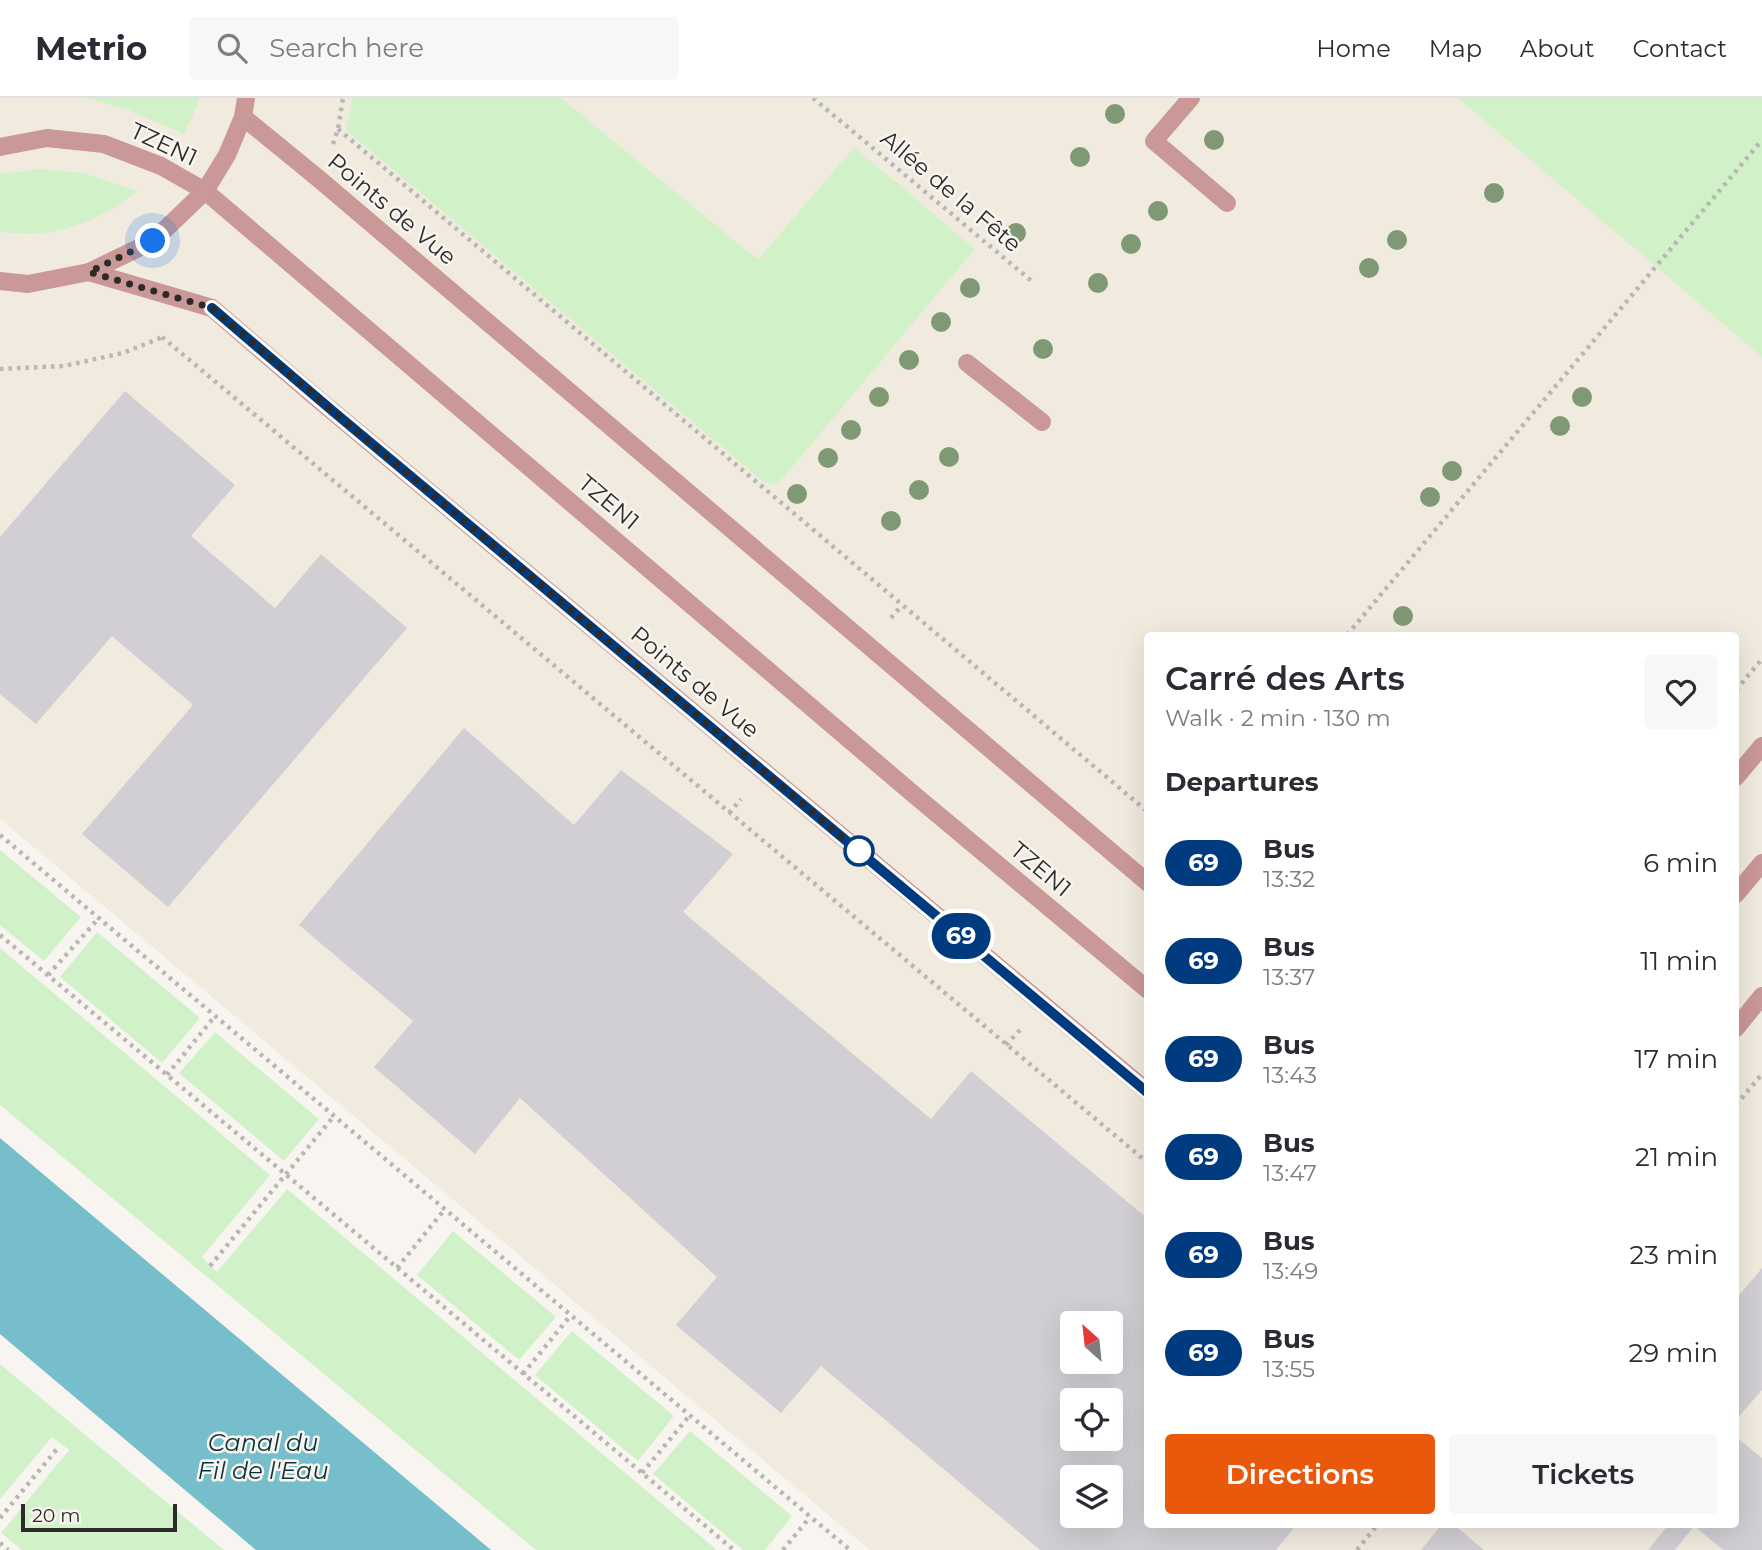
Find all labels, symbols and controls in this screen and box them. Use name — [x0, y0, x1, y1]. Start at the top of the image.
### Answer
search box — [189, 17, 679, 80]
text: Metrio — [35, 28, 147, 68]
icon: search — [213, 29, 251, 67]
text: Search here — [269, 32, 424, 64]
text: Home — [1316, 34, 1391, 63]
text: Map — [1429, 34, 1482, 63]
text: About — [1520, 34, 1594, 63]
text: Contact — [1632, 34, 1727, 63]
street label: TZEN1 — [126, 116, 202, 172]
street label: Allée de la Fête — [875, 124, 1027, 258]
street label: Points de Vue — [322, 147, 462, 271]
your location — [135, 223, 170, 258]
street label: TZEN1 — [573, 469, 645, 535]
street label: Points de Vue — [625, 620, 765, 744]
button: heart — [1644, 655, 1718, 729]
text: Carré des Arts — [1165, 658, 1405, 698]
text: Walk · 2 min · 130 m — [1165, 704, 1391, 732]
text: Departures — [1165, 766, 1319, 798]
text: Bus — [1263, 833, 1315, 865]
unlabelled marker — [844, 836, 874, 866]
street label: TZEN1 — [1005, 836, 1077, 902]
text: 6 min — [1643, 847, 1718, 879]
text: 69 — [1188, 848, 1219, 877]
text: 13:32 — [1263, 865, 1315, 893]
line badge: 69 — [930, 913, 992, 959]
text: 69 — [946, 921, 976, 950]
text: Bus — [1263, 931, 1315, 963]
text: 11 min — [1640, 945, 1718, 977]
text: 69 — [1188, 946, 1219, 975]
text: 13:37 — [1263, 963, 1315, 991]
text: Bus — [1263, 1029, 1315, 1061]
text: 17 min — [1634, 1043, 1718, 1075]
text: 69 — [1188, 1044, 1219, 1073]
text: 13:43 — [1263, 1061, 1317, 1089]
text: Bus — [1263, 1127, 1315, 1159]
text: 21 min — [1635, 1141, 1718, 1173]
text: 69 — [1188, 1142, 1219, 1171]
text: 13:47 — [1263, 1159, 1317, 1187]
text: Bus — [1263, 1225, 1315, 1257]
text: 23 min — [1630, 1239, 1718, 1271]
text: 69 — [1188, 1240, 1219, 1269]
text: 13:49 — [1263, 1257, 1318, 1285]
north arrow — [1060, 1311, 1124, 1374]
map controls — [1060, 1311, 1123, 1528]
text: Bus — [1263, 1323, 1315, 1355]
text: 29 min — [1628, 1337, 1718, 1369]
text: 69 — [1188, 1338, 1219, 1367]
text: 13:55 — [1263, 1355, 1315, 1383]
button: locate — [1060, 1388, 1123, 1451]
water label: Canal du Fil de l'Eau — [197, 1428, 329, 1485]
button: Directions — [1165, 1434, 1435, 1514]
button: Tickets — [1449, 1434, 1718, 1514]
button: layers — [1060, 1465, 1123, 1528]
scale bar — [21, 1501, 177, 1533]
text: 20 m — [32, 1504, 80, 1527]

